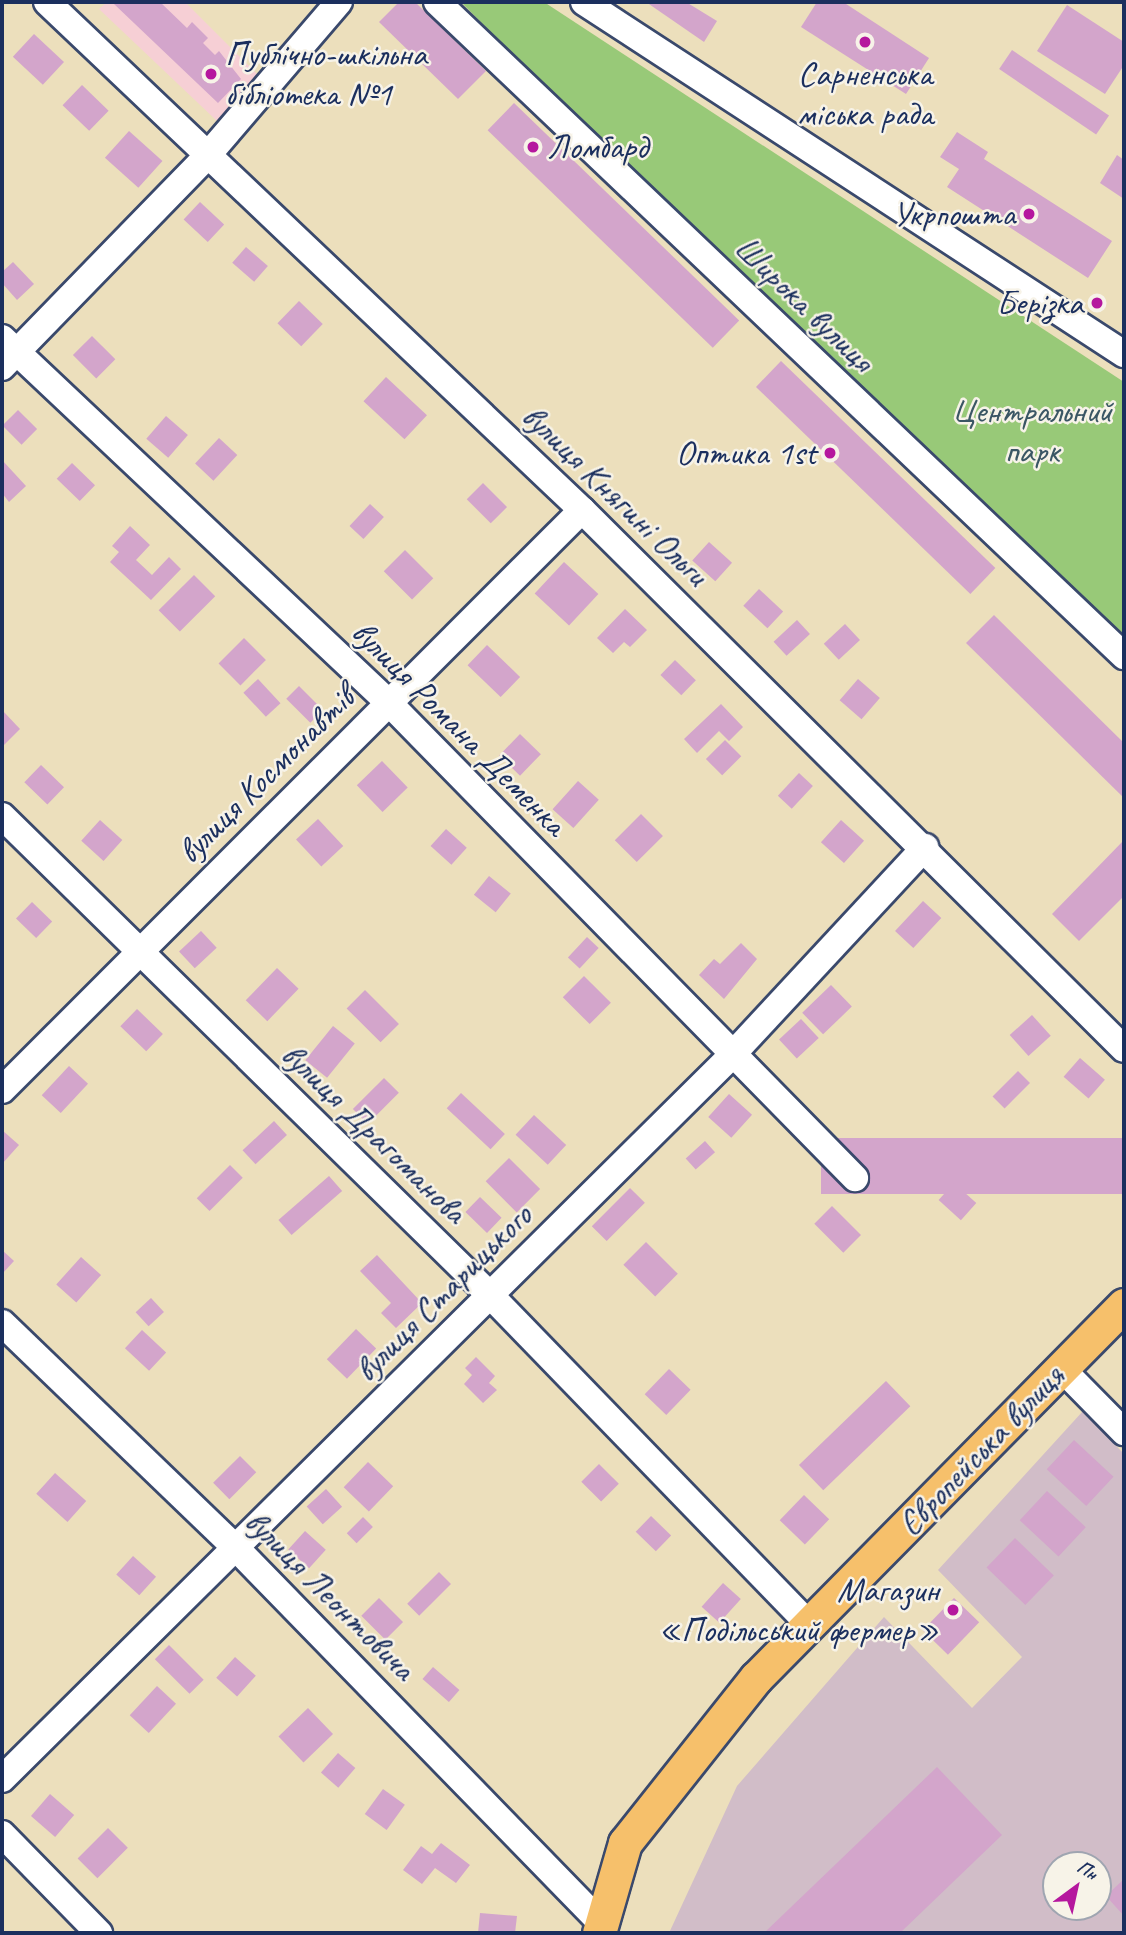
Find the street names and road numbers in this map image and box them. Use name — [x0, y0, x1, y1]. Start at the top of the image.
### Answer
street label: Широка вулиця — [726, 228, 882, 380]
street label: вулиця Княгині Ольги — [513, 395, 717, 595]
street label: вулиця Романа Деменка — [343, 612, 575, 844]
street label: вулиця Космонавтів — [169, 678, 363, 872]
street label: вулиця Драгоманова — [272, 1034, 476, 1232]
street label: вулиця Старицького — [345, 1195, 541, 1391]
street label: Європейська вулиця — [888, 1355, 1074, 1545]
street label: вулиця Леонтовича — [236, 1501, 424, 1689]

